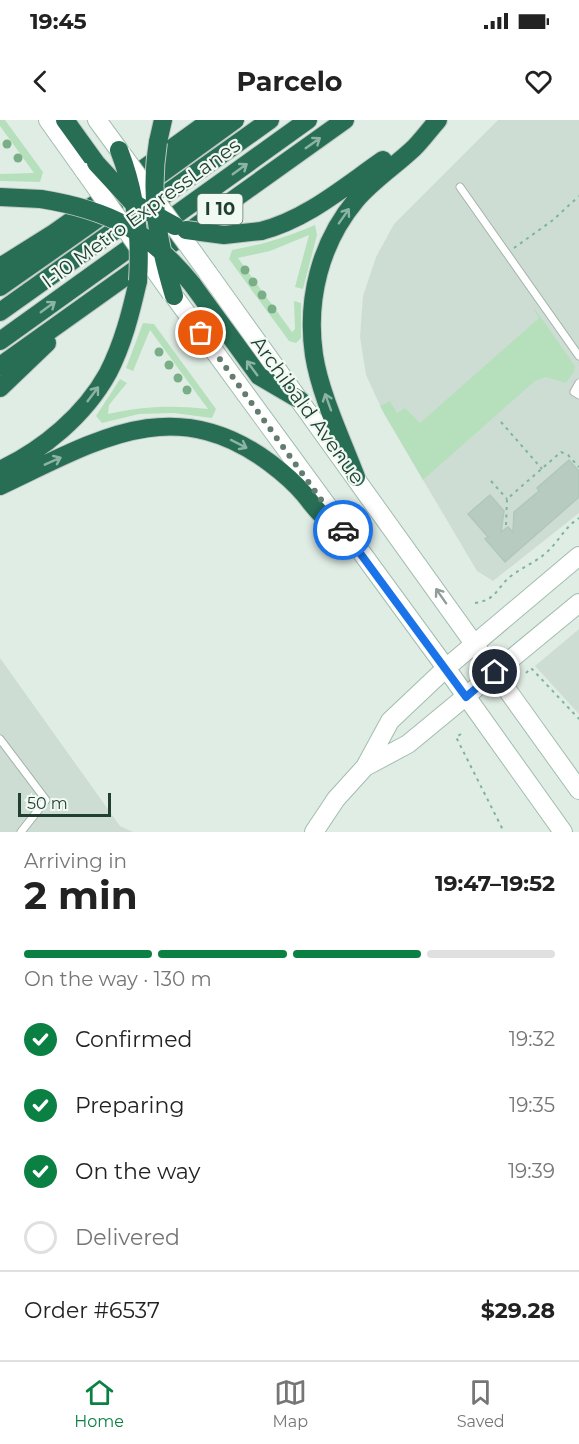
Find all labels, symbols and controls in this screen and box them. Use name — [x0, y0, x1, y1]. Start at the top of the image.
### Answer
text: 19:45 — [30, 8, 87, 35]
icon: back — [24, 65, 57, 98]
text: Parcelo — [236, 65, 343, 98]
icon: heart — [522, 65, 555, 98]
street label: I-10 Metro ExpressLanes — [37, 133, 245, 293]
one-way arrow — [304, 137, 321, 149]
one-way arrow — [231, 163, 248, 175]
road number: I 10 — [198, 194, 242, 224]
one-way arrow — [338, 208, 350, 225]
one-way arrow — [39, 301, 55, 314]
pin — [175, 307, 226, 358]
icon: bag — [184, 316, 217, 349]
street label: Archibald Avenue — [246, 331, 370, 489]
one-way arrow — [246, 360, 259, 376]
one-way arrow — [86, 386, 99, 402]
one-way arrow — [322, 394, 333, 412]
one-way arrow — [229, 439, 247, 451]
one-way arrow — [44, 455, 62, 467]
courier — [313, 500, 373, 560]
icon: car — [327, 514, 360, 547]
one-way arrow — [435, 589, 447, 605]
pin — [469, 646, 520, 697]
icon: home — [478, 655, 511, 688]
scale bar — [18, 790, 111, 818]
text: 50 m — [27, 794, 68, 813]
text: Arriving in — [24, 849, 127, 873]
text: 19:47–19:52 — [435, 870, 555, 897]
text: 2 min — [24, 871, 138, 919]
text: On the way · 130 m — [24, 967, 212, 991]
icon: check — [24, 1023, 57, 1056]
text: Confirmed — [75, 1026, 192, 1053]
text: 19:32 — [509, 1027, 555, 1051]
icon: check — [24, 1089, 57, 1122]
text: Preparing — [75, 1092, 184, 1119]
text: 19:35 — [509, 1093, 555, 1117]
icon: check — [24, 1155, 57, 1188]
text: On the way — [75, 1158, 200, 1185]
text: 19:39 — [508, 1159, 555, 1183]
text: Delivered — [75, 1224, 180, 1251]
text: Order #6537 — [24, 1297, 160, 1324]
text: $29.28 — [481, 1297, 555, 1324]
tab: Home — [74, 1376, 124, 1431]
tab: Map — [273, 1376, 308, 1431]
tab: Saved — [457, 1376, 505, 1431]

